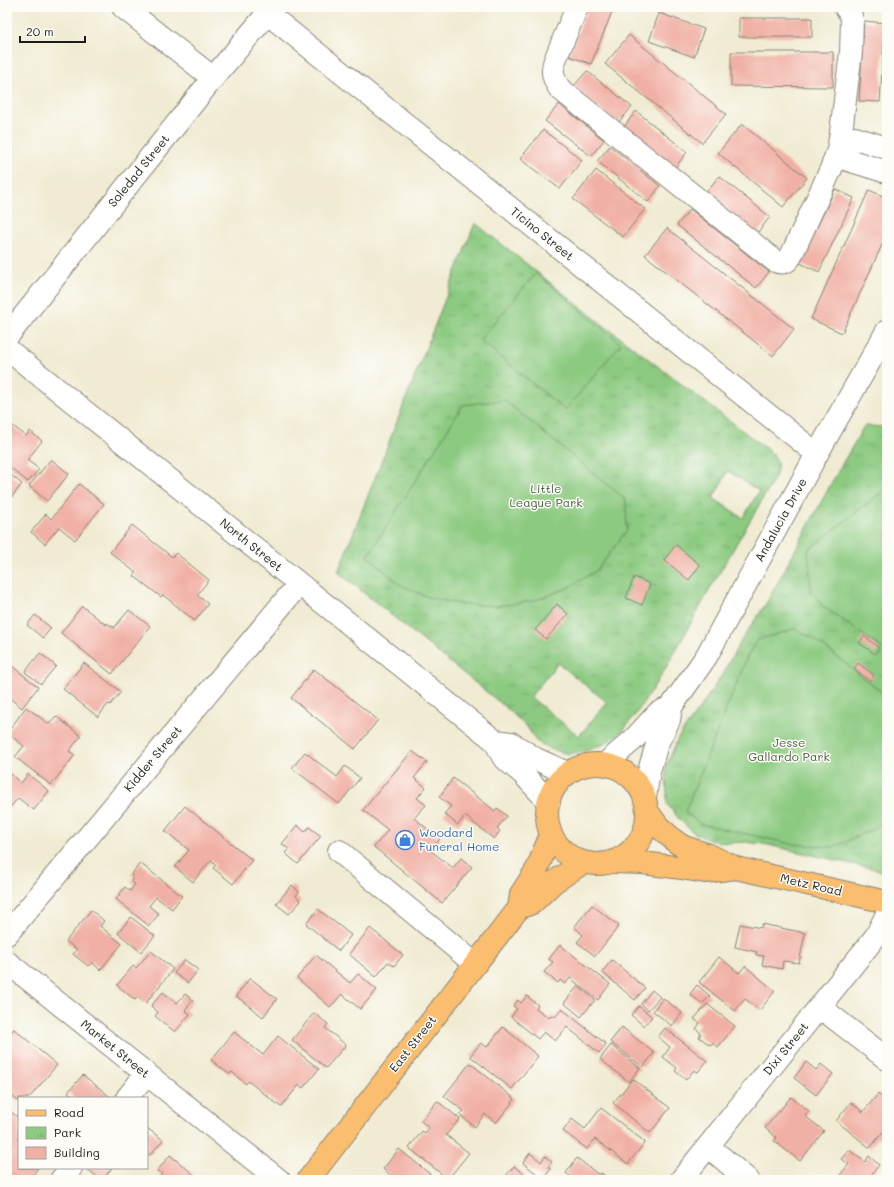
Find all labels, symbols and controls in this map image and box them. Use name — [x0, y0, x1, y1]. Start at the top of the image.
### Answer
scale bar — [20, 18, 85, 44]
text: 20 m — [26, 23, 54, 39]
street label: Soledad Street — [104, 131, 172, 210]
street label: Ticino Street — [508, 203, 578, 264]
street label: Andalucia Drive — [750, 475, 810, 564]
park label: Little League Park — [509, 480, 583, 510]
street label: North Street — [217, 514, 286, 574]
street label: Kidder Street — [120, 722, 185, 795]
park label: Jesse Gallardo Park — [748, 734, 830, 764]
place label: Woodard Funeral Home — [419, 824, 499, 854]
shop icon: Woodard Funeral Home — [394, 829, 416, 851]
street label: Metz Road — [779, 869, 844, 899]
street label: East Street — [385, 1012, 439, 1075]
street label: Market Street — [78, 1016, 153, 1081]
street label: Dixi Street — [759, 1019, 811, 1078]
legend — [18, 1097, 148, 1169]
text: Road — [54, 1104, 84, 1120]
text: Park — [54, 1124, 81, 1140]
text: Building — [54, 1144, 100, 1160]

